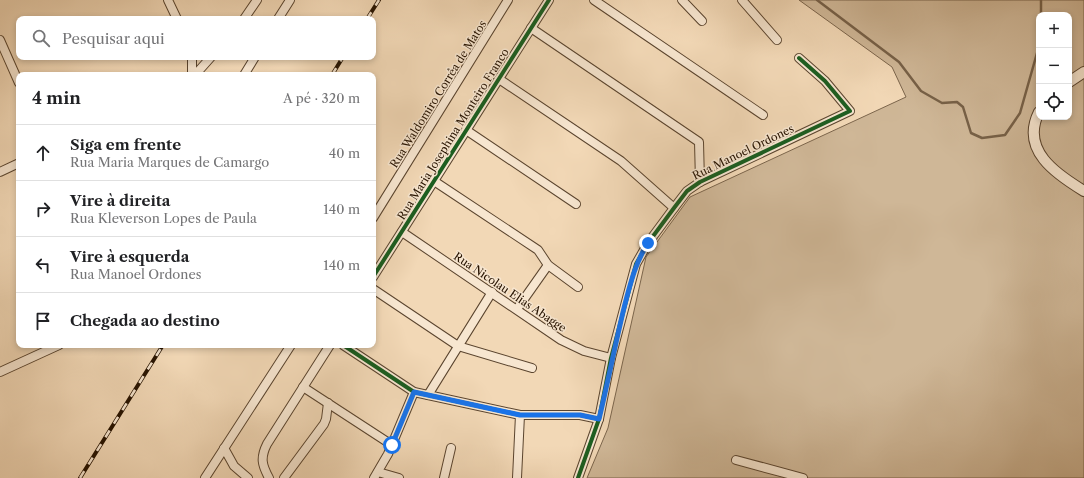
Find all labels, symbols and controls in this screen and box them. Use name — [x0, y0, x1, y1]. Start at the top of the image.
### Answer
map controls — [1036, 12, 1072, 120]
button: + — [1036, 12, 1072, 48]
search box — [16, 16, 376, 60]
street label: Rua Waldomiro Corrêa de Matos — [387, 17, 489, 170]
icon: search — [30, 27, 52, 49]
text: Pesquisar aqui — [62, 29, 165, 48]
street label: Rua Maria Josephina Monteiro Franco — [394, 45, 512, 222]
button: − — [1036, 48, 1072, 84]
button: locate — [1036, 84, 1072, 120]
text: 4 min — [32, 88, 81, 108]
text: A pé · 320 m — [283, 90, 360, 106]
street label: Rua Manoel Ordones — [690, 121, 796, 183]
text: Siga em frente — [70, 135, 181, 154]
icon: ahead — [32, 142, 54, 164]
text: 40 m — [329, 145, 360, 161]
text: Rua Maria Marques de Camargo — [70, 154, 269, 170]
text: Vire à direita — [70, 191, 170, 210]
icon: right — [32, 198, 54, 220]
text: 140 m — [323, 201, 360, 217]
text: Rua Kleverson Lopes de Paula — [70, 210, 257, 226]
route end — [639, 234, 657, 252]
text: Vire à esquerda — [70, 247, 189, 266]
street label: Rua Nicolau Elias Abagge — [451, 249, 569, 335]
icon: left — [32, 254, 54, 276]
text: 140 m — [323, 257, 360, 273]
text: Rua Manoel Ordones — [70, 266, 201, 282]
icon: arrive — [32, 310, 54, 332]
text: Chegada ao destino — [70, 311, 220, 330]
route start — [383, 436, 401, 454]

